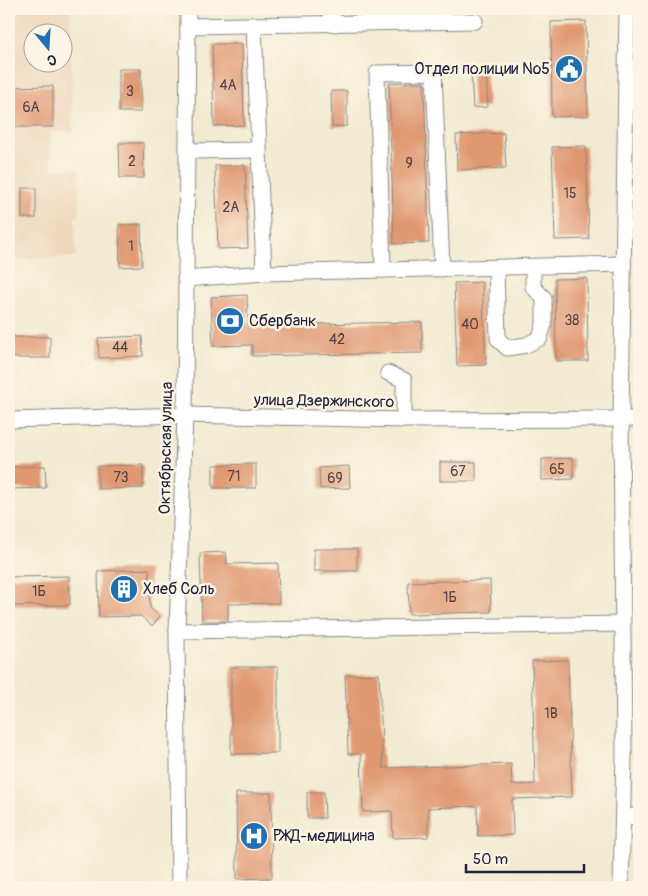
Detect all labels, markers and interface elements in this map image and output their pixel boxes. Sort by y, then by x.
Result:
north arrow [22,22,72,72]
text: С [45,50,59,69]
public building icon: Отдел полиции №5 [554,54,584,84]
place label: Отдел полиции №5 [414,59,550,79]
house number: 4А [219,77,237,94]
house number: 3 [126,83,134,100]
house number: 6А [22,99,40,116]
house number: 2 [128,153,136,170]
house number: 9 [405,155,413,172]
house number: 15 [563,185,577,202]
house number: 2А [223,199,239,216]
house number: 1 [128,238,134,255]
bank icon: Сбербанк [215,306,245,336]
place label: Сбербанк [249,311,316,331]
house number: 38 [565,312,579,329]
house number: 40 [461,316,479,333]
house number: 42 [329,331,345,348]
house number: 44 [112,339,128,356]
street label: Октябрьская улица [155,381,177,515]
street label: улица Дзержинского [253,390,395,412]
house number: 65 [549,461,565,478]
house number: 67 [450,463,466,480]
house number: 71 [228,468,240,485]
house number: 73 [113,469,129,486]
house number: 69 [327,470,343,487]
building icon: Хлеб Соль [109,574,139,604]
place label: Хлеб Соль [143,579,215,599]
house number: 1Б [32,583,46,600]
house number: 1Б [443,589,457,606]
house number: 1В [544,705,558,722]
hospital icon: РЖД-медицина [239,821,269,851]
place label: РЖД-медицина [273,826,375,846]
scale bar [466,841,583,873]
text: 50 m [473,850,508,869]

